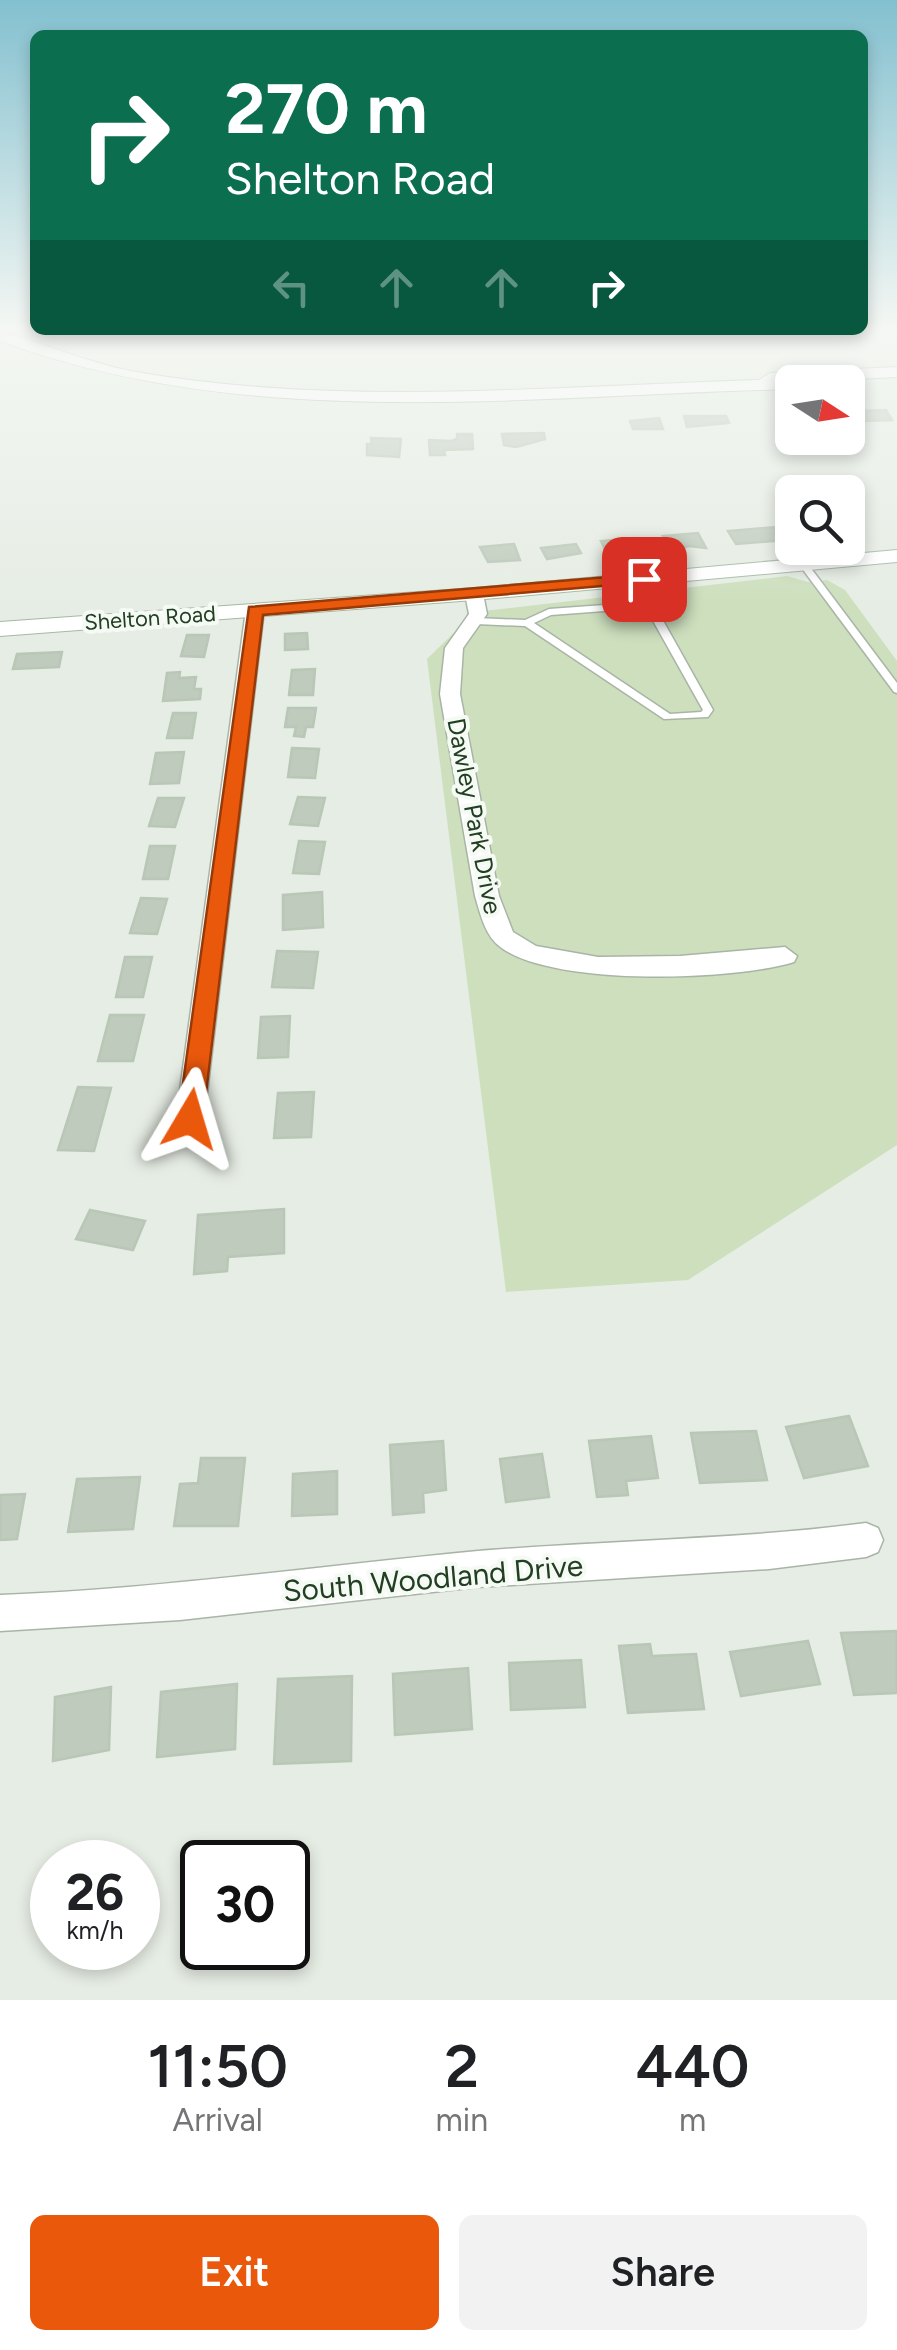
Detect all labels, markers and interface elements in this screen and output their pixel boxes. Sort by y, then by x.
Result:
text: 270 m [225,66,428,151]
icon: right [60,70,190,200]
text: Shelton Road [225,151,495,205]
icon: left [264,260,319,315]
icon: ahead [369,260,424,315]
icon: ahead [474,260,529,315]
icon: right [579,260,634,315]
north arrow [775,365,865,455]
map controls [775,365,865,565]
button: search [775,475,865,565]
pin [602,537,687,622]
icon: arrive [617,552,672,607]
street label: Shelton Road [83,600,217,636]
street label: Dawley Park Drive [441,715,509,917]
position arrow [138,1067,242,1171]
street label: South Woodland Drive [281,1546,585,1610]
speed limit sign: 30 [180,1840,310,1970]
text: 26 [66,1862,124,1923]
text: km/h [66,1915,124,1945]
text: 11:50 [147,2030,288,2102]
text: 2 [445,2030,479,2102]
text: 440 [635,2030,750,2102]
text: Arrival [173,2101,263,2139]
text: min [436,2101,488,2139]
text: m [679,2101,706,2139]
button: Exit [30,2215,439,2330]
button: Share [459,2215,867,2330]

